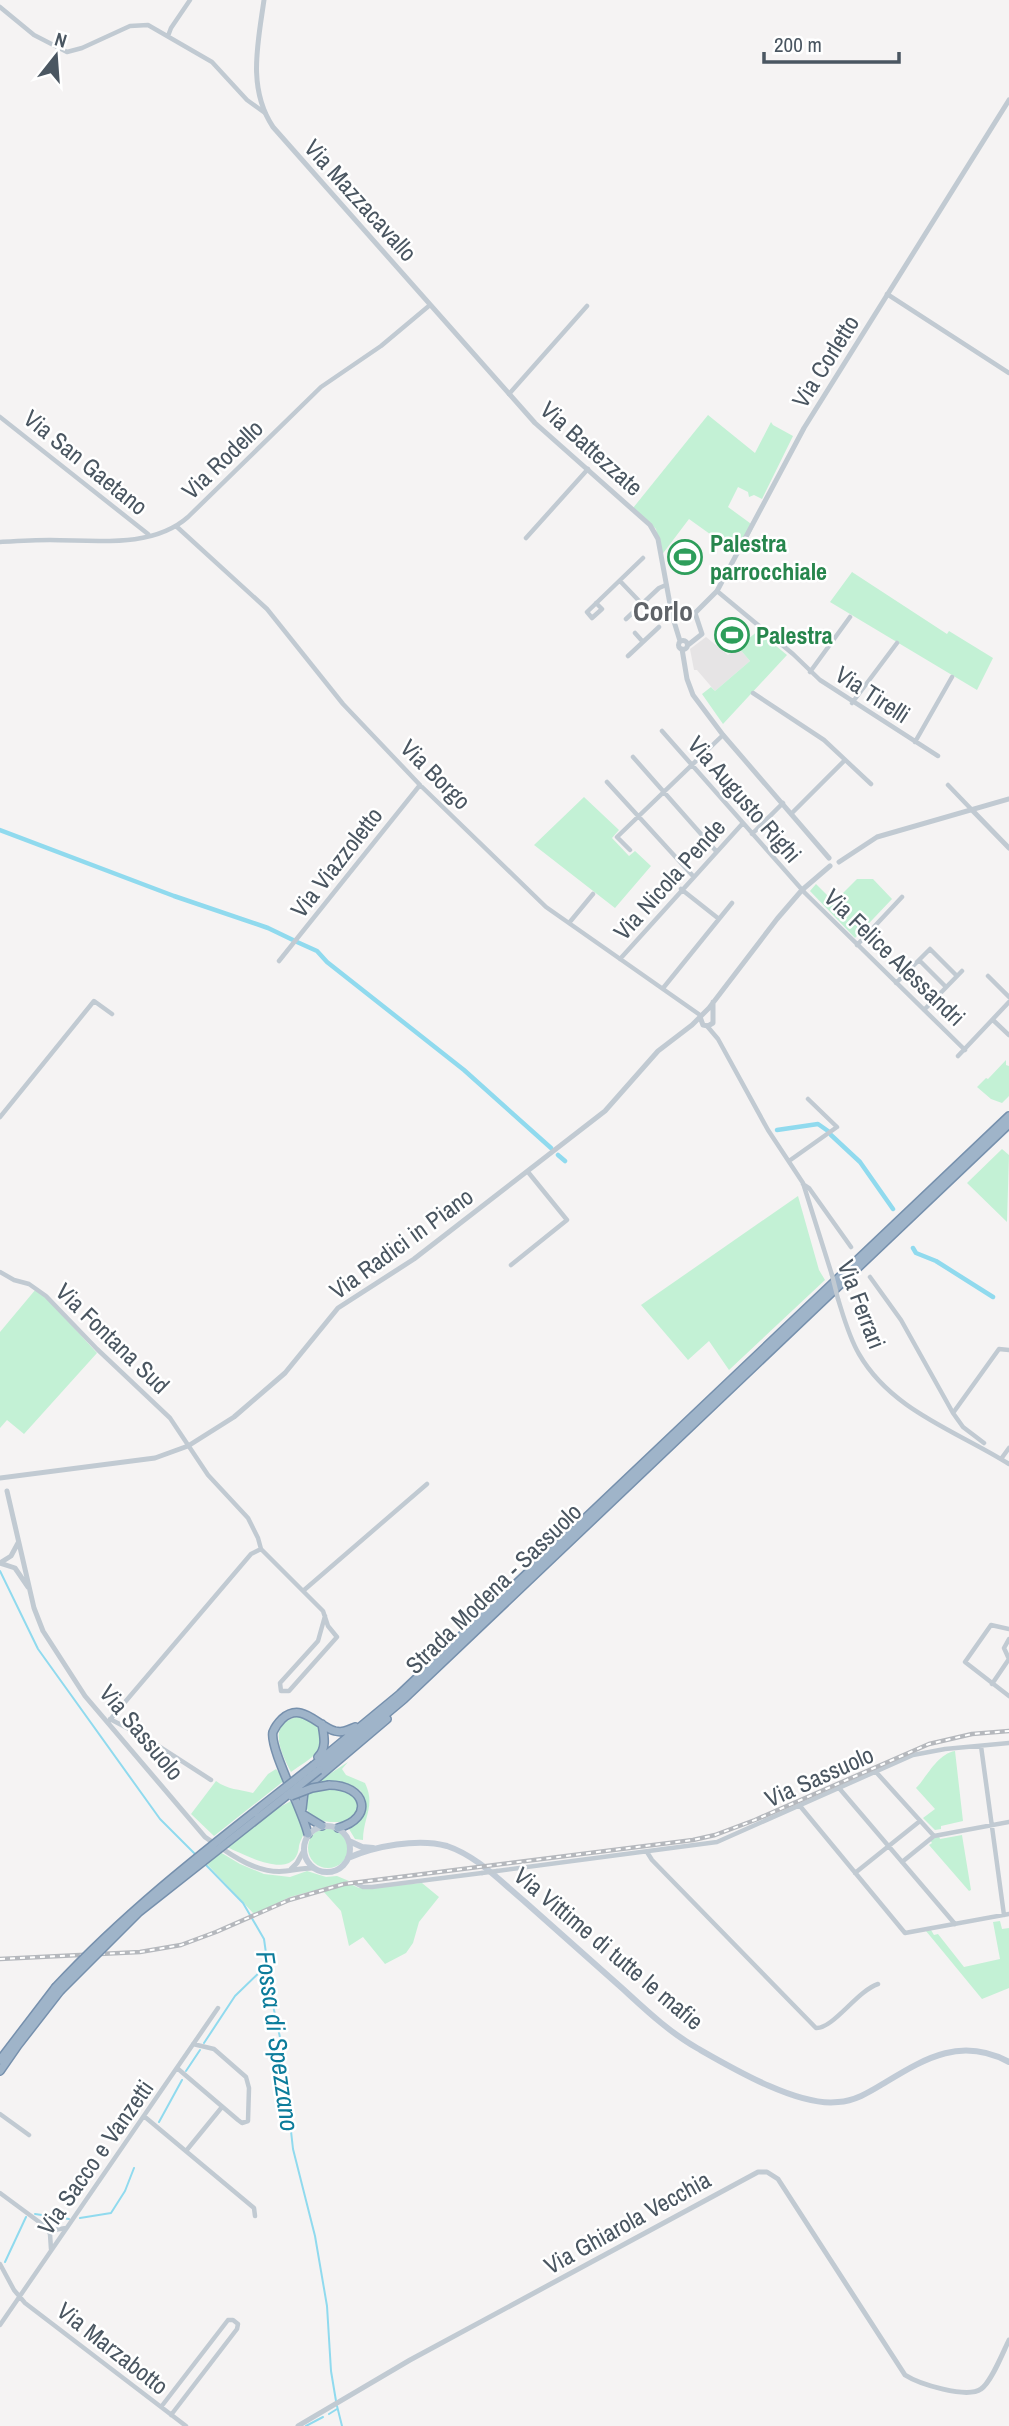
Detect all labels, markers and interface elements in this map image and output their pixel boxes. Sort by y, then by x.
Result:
north arrow [21,21,91,91]
scale bar [764,21,899,65]
text: N [52,26,70,54]
text: 200 m [774,30,822,59]
street label: Via Mazzacavallo [298,132,424,268]
street label: Via Corletto [784,309,866,413]
street label: Via Battezzate [534,393,650,503]
street label: Via San Gaetano [17,402,155,522]
street label: Via Rodello [174,412,270,506]
place label: Palestra parrocchiale [710,527,827,587]
sports icon: Palestra parrocchiale [666,538,704,576]
district label: Corlo [633,592,693,630]
sports icon: Palestra [713,616,751,654]
place label: Palestra [756,619,833,651]
street label: Via Tirelli [829,658,917,730]
street label: Via Augusto Righi [681,729,809,869]
street label: Via Borgo [394,732,478,816]
street label: Via Viazzoletto [283,800,389,924]
street label: Via Nicola Pende [606,812,732,946]
street label: Via Felice Alessandri [817,881,973,1033]
street label: Via Radici in Piano [323,1180,479,1306]
street label: Via Ferrari [830,1255,894,1353]
street label: Via Fontana Sud [49,1276,177,1400]
street label: Strada Modena - Sassuolo [398,1496,588,1680]
street label: Via Sassuolo [93,1677,191,1787]
street label: Via Sassuolo [760,1738,878,1814]
street label: Via Vittime di tutte le mafie [508,1859,710,2037]
water label: Fossa di Spezzano [248,1949,308,2133]
street label: Via Sacco e Vanzetti [30,2073,160,2241]
street label: Via Ghiarola Vecchia [538,2163,716,2281]
street label: Via Marzabotto [51,2294,175,2402]

